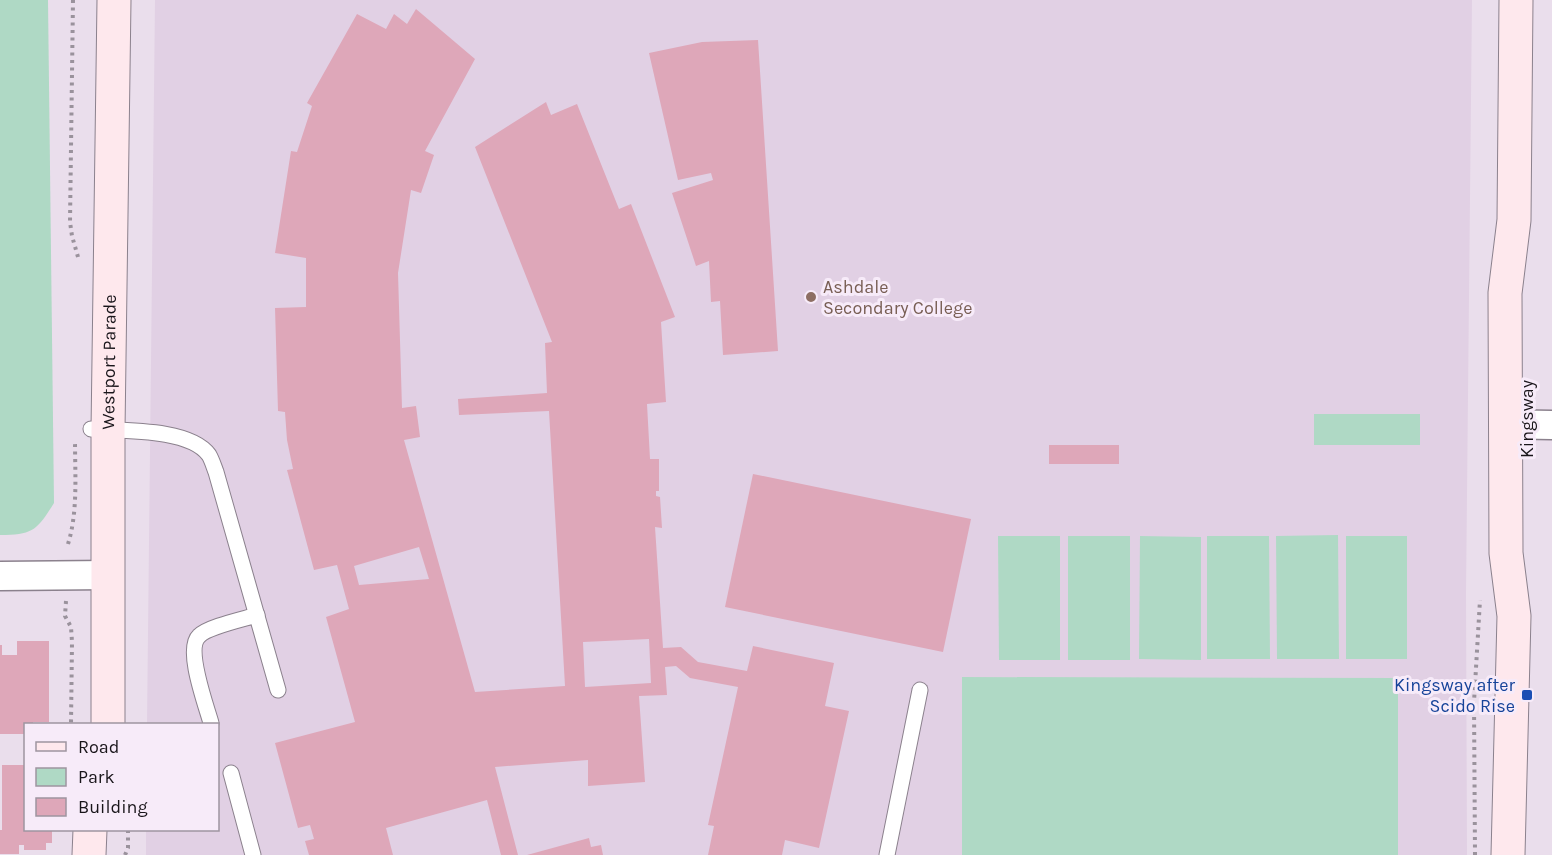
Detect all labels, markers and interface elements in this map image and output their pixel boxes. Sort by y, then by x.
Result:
place label: Ashdale Secondary College [823,276,972,319]
marker: Ashdale Secondary College [804,290,818,304]
street label: Westport Parade [97,294,121,430]
street label: Kingsway [1516,379,1538,458]
place label: Kingsway after Scido Rise [1394,674,1515,717]
marker: Kingsway after Scido Rise [1520,688,1534,702]
legend [24,723,219,831]
text: Road [78,736,119,758]
text: Park [78,766,115,788]
text: Building [78,796,148,818]

